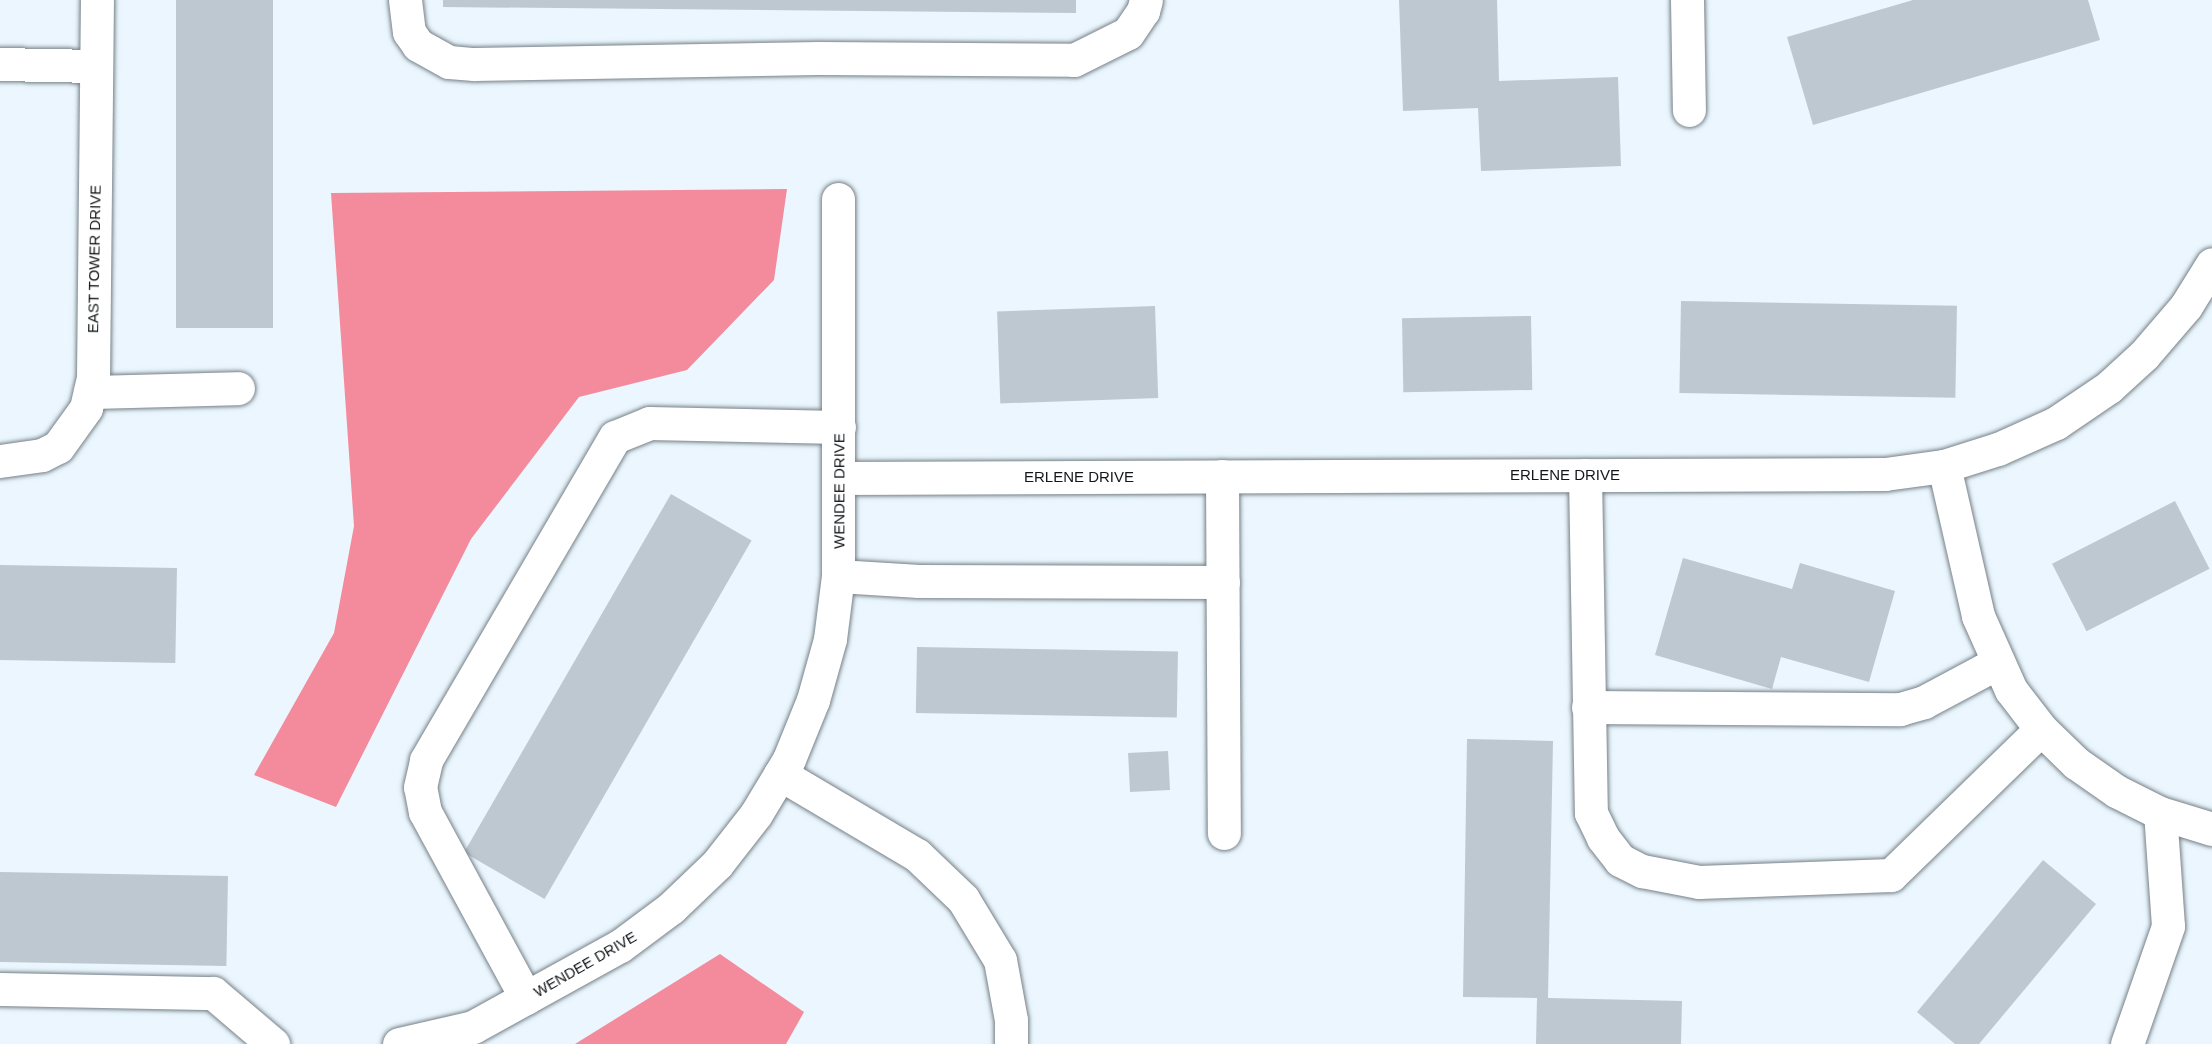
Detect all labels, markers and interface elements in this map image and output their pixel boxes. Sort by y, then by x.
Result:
street label: EAST TOWER DRIVE [84,184,104,334]
street label: WENDEE DRIVE [830,433,848,549]
street label: ERLENE DRIVE [1510,466,1620,484]
street label: ERLENE DRIVE [1024,468,1134,486]
street label: WENDEE DRIVE [530,927,640,1001]

